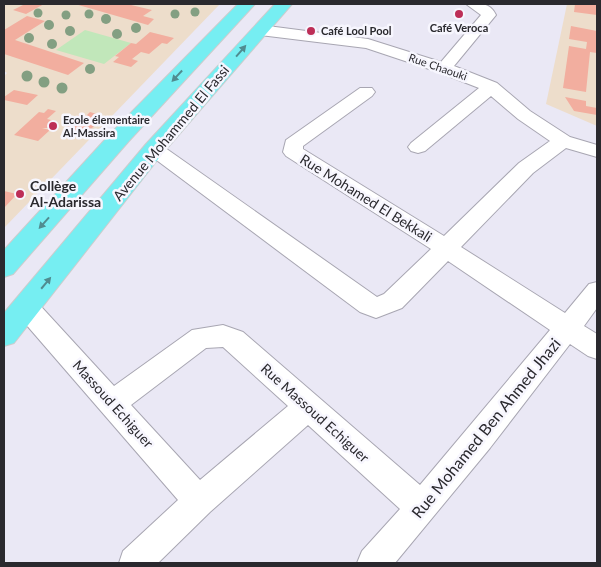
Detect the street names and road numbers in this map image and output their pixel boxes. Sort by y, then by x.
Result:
street label: Rue Chaouki [407,50,469,83]
street label: Avenue Mohammed El Fassi [109,62,232,204]
street label: Rue Mohamed El Bekkali [297,150,435,245]
street label: Rue Mohamed Ben Ahmed Jhazi [407,334,564,521]
street label: Massoud Echiguer [70,356,157,451]
street label: Rue Massoud Echiguer [258,360,373,466]

